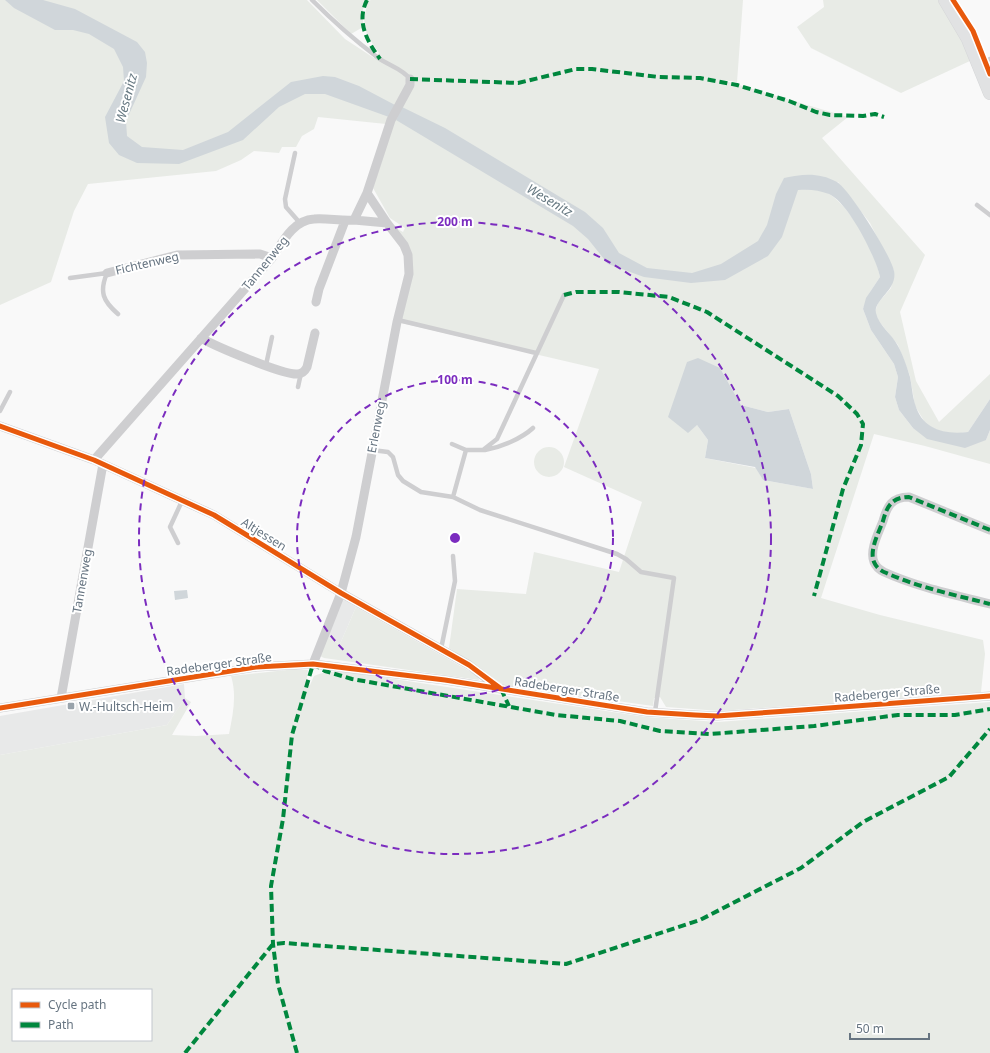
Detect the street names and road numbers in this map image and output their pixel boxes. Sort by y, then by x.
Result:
street label: Tannenweg [238,232,292,294]
street label: Fichtenweg [114,247,180,279]
street label: Erlenweg [363,400,389,454]
street label: Altjessen [238,513,290,555]
street label: Tannenweg [68,547,96,615]
street label: Radeberger Straße [165,648,273,680]
street label: Radeberger Straße [513,672,621,706]
street label: Radeberger Straße [833,680,941,706]

